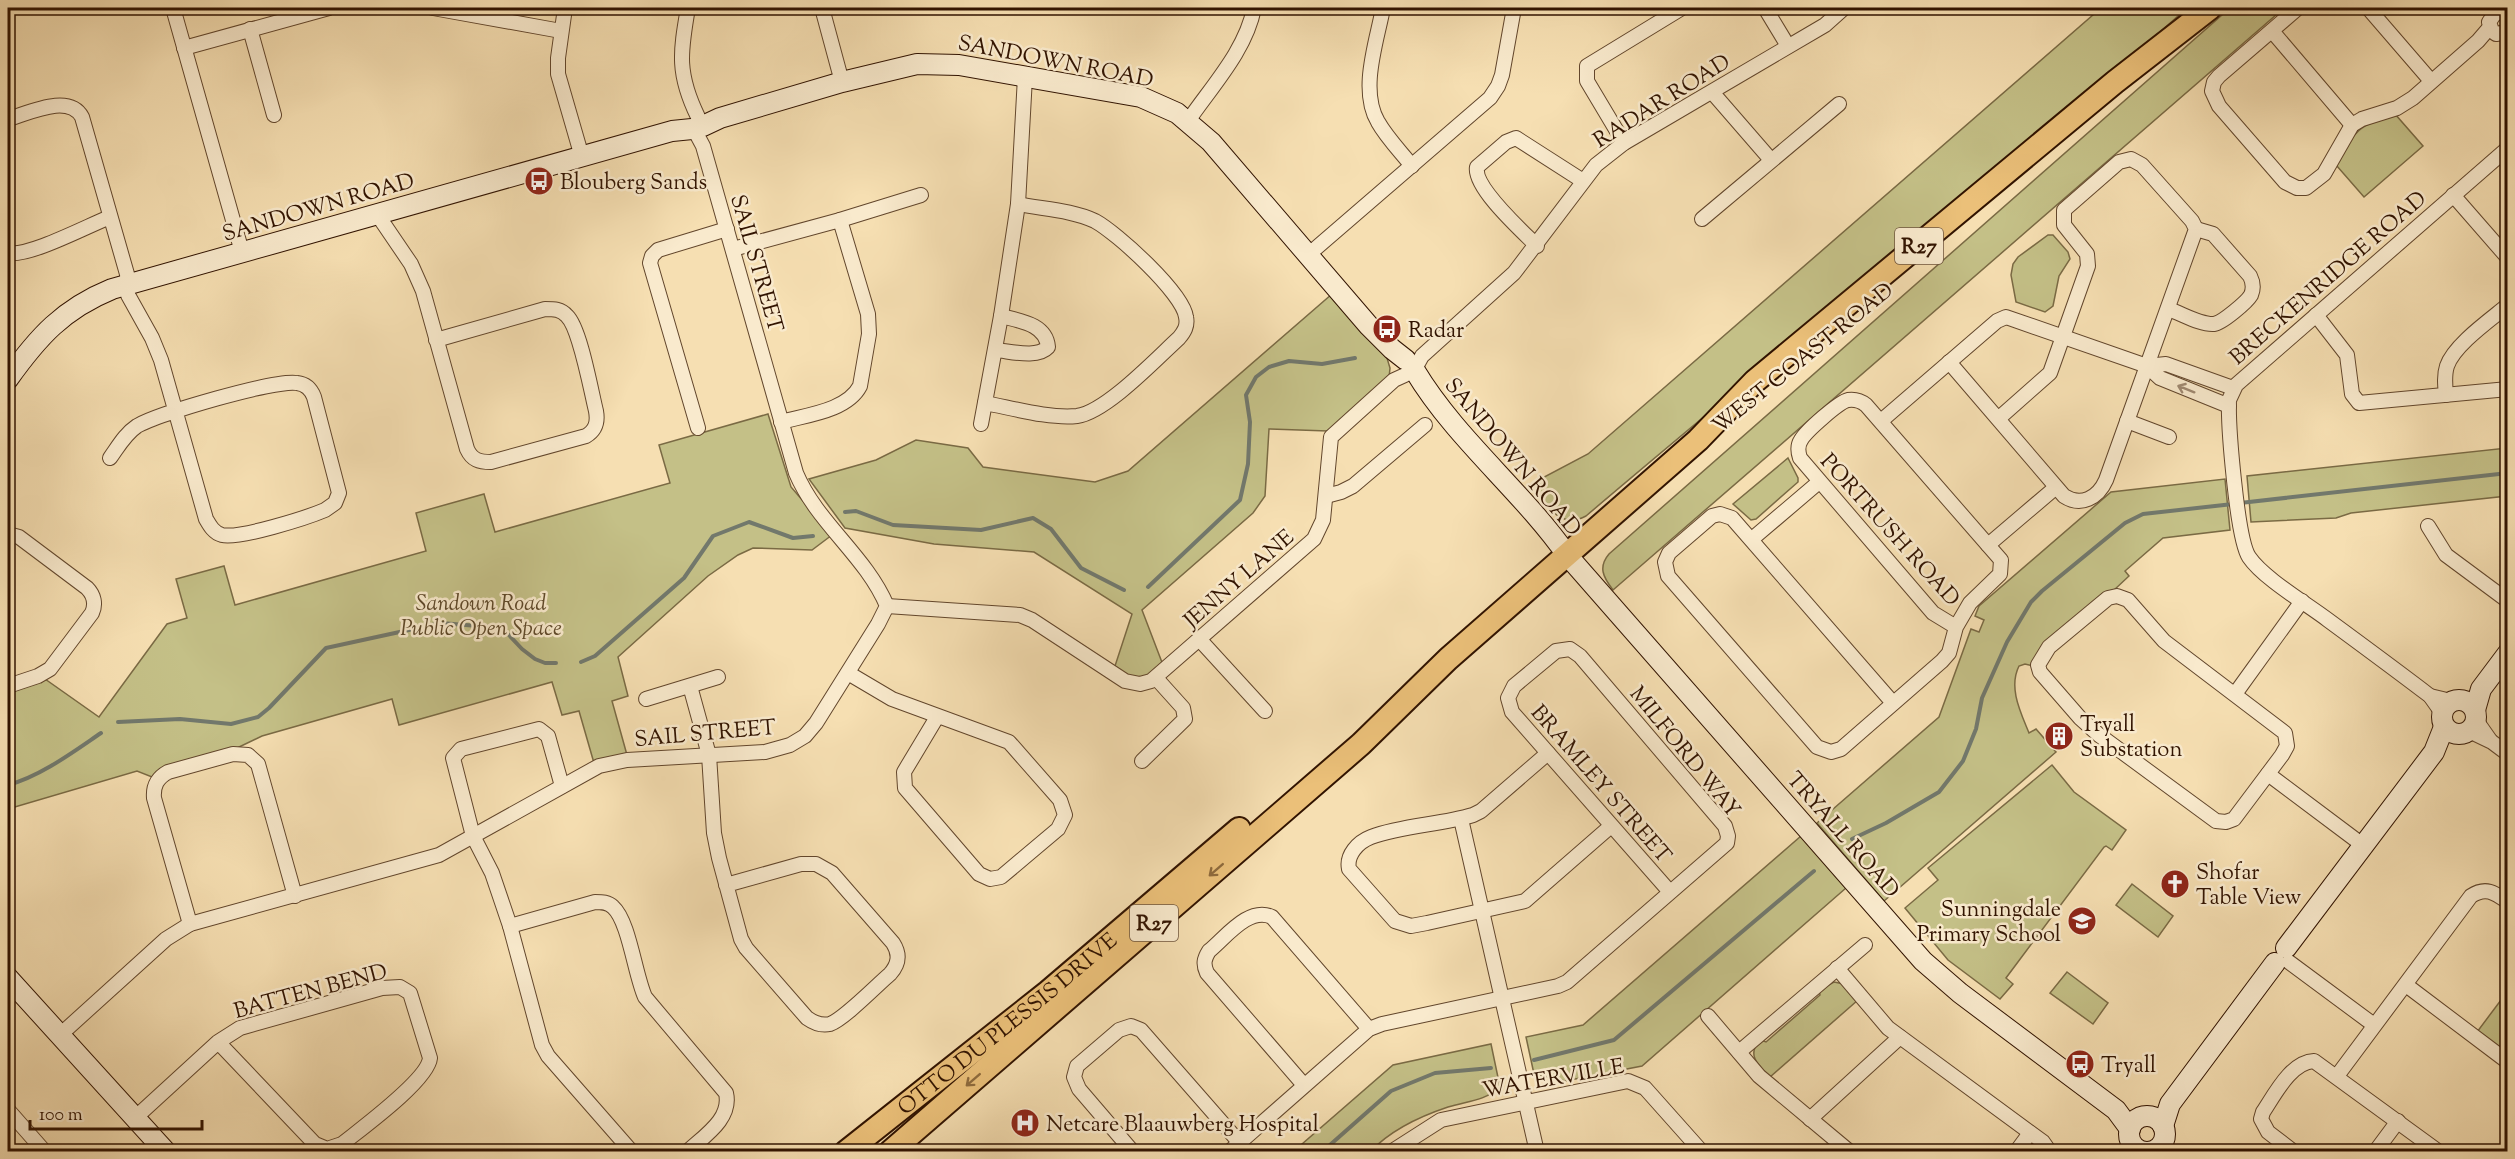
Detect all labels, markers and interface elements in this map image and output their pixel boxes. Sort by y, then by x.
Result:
street label: SANDOWN ROAD [955,28,1156,98]
street label: RADAR ROAD [1588,48,1737,158]
bus stop icon: Blouberg Sands [523,165,555,197]
street label: SANDOWN ROAD [219,166,419,252]
place label: Blouberg Sands [560,168,707,200]
street label: BRECKENRIDGE ROAD [2223,185,2435,374]
street label: SAIL STREET [720,191,790,337]
road number: R27 [1895,228,1943,264]
street label: WEST COAST ROAD [1706,276,1902,443]
bus stop icon: Radar [1371,313,1403,345]
place label: Radar [1408,316,1464,348]
street label: SANDOWN ROAD [1436,372,1588,544]
one-way arrow [2177,383,2196,394]
street label: PORTRUSH ROAD [1811,447,1966,615]
street label: JENNY LANE [1177,523,1302,638]
park label: Sandown Road Public Open Space [400,589,562,646]
street label: MILFORD WAY [1621,680,1747,826]
street label: BRAMLEY STREET [1522,699,1678,872]
place label: Tryall Substation [2080,710,2182,767]
street label: SAIL STREET [633,713,778,757]
building icon: Tryall Substation [2043,720,2075,752]
street label: TRYALL ROAD [1778,766,1906,906]
place label: Shofar Table View [2196,858,2302,915]
one-way arrow [1208,863,1224,876]
church icon: Shofar Table View [2159,868,2191,900]
place label: Sunningdale Primary School [1917,895,2061,952]
road number: R27 [1130,905,1178,941]
school or university icon: Sunningdale Primary School [2066,905,2098,937]
street label: OTTO DU PLESSIS DRIVE [892,926,1126,1124]
street label: BATTEN BEND [230,957,391,1029]
bus stop icon: Tryall [2064,1048,2096,1080]
place label: Tryall [2101,1051,2156,1083]
street label: WATERVILLE [1480,1052,1627,1108]
one-way arrow [965,1073,981,1086]
scale bar [30,1093,202,1131]
text: 100 m [39,1103,83,1129]
hospital icon: Netcare Blaauwberg Hospital [1009,1107,1041,1139]
place label: Netcare Blaauwberg Hospital [1046,1110,1319,1142]

